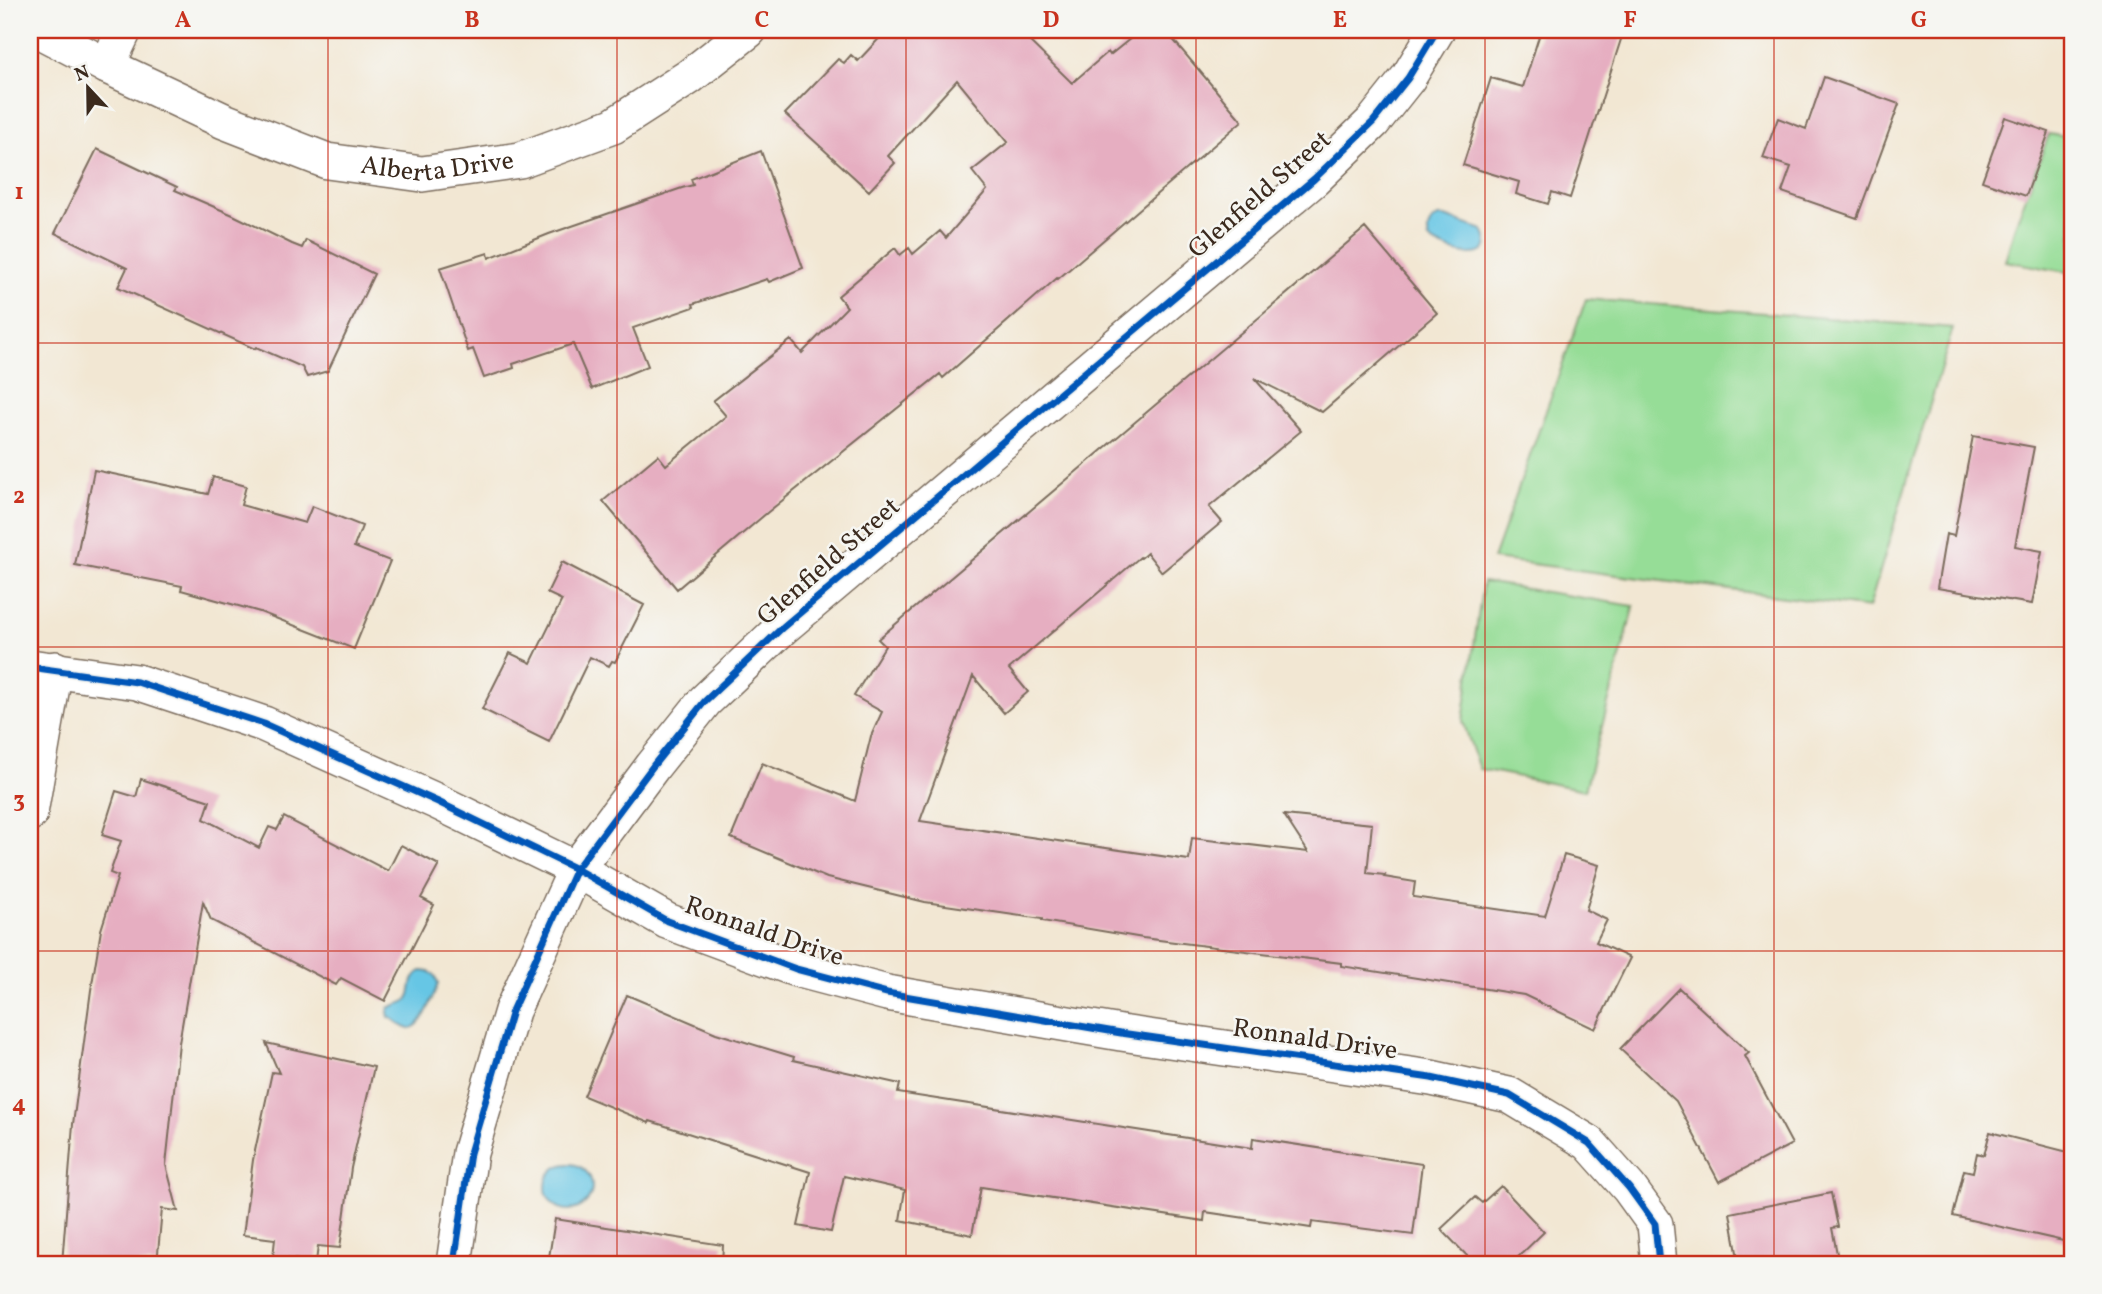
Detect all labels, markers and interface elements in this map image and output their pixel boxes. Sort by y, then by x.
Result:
text: A [175,5,191,37]
text: B [464,5,480,37]
text: C [755,5,769,37]
text: D [1043,5,1060,37]
text: E [1333,5,1347,37]
text: F [1623,5,1637,37]
text: G [1911,5,1927,37]
north arrow [52,52,122,122]
text: N [71,59,94,89]
street label: Glenfield Street [1181,123,1339,267]
street label: Alberta Drive [358,143,516,192]
text: 1 [14,177,24,209]
text: 2 [13,481,25,513]
street label: Glenfield Street [750,490,908,634]
text: 3 [13,785,25,817]
street label: Ronnald Drive [680,888,848,976]
street label: Ronnald Drive [1230,1011,1400,1069]
text: 4 [12,1089,26,1121]

